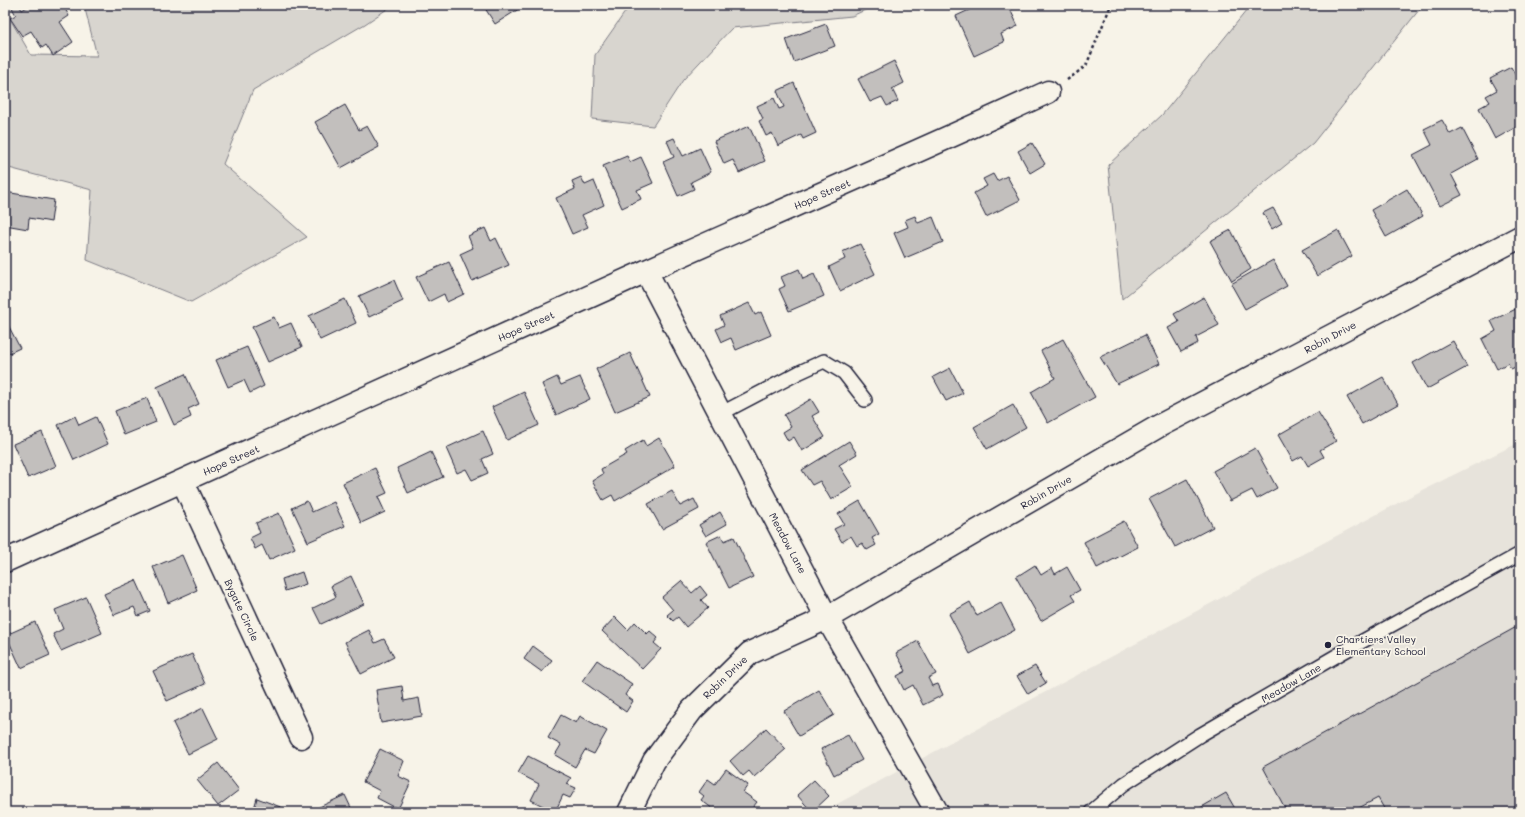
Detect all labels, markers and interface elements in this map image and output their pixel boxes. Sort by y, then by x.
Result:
street label: Hope Street [792,175,852,213]
street label: Hope Street [496,307,556,345]
street label: Robin Drive [1302,317,1358,357]
street label: Hope Street [201,441,261,479]
street label: Robin Drive [1018,472,1074,512]
street label: Meadow Lane [766,510,810,576]
street label: Bygate Circle [221,577,263,643]
place label: Chartiers Valley Elementary School [1336,632,1426,658]
marker: Chartiers Valley Elementary School [1323,640,1333,650]
street label: Robin Drive [700,652,750,702]
street label: Meadow Lane [1259,660,1323,706]

